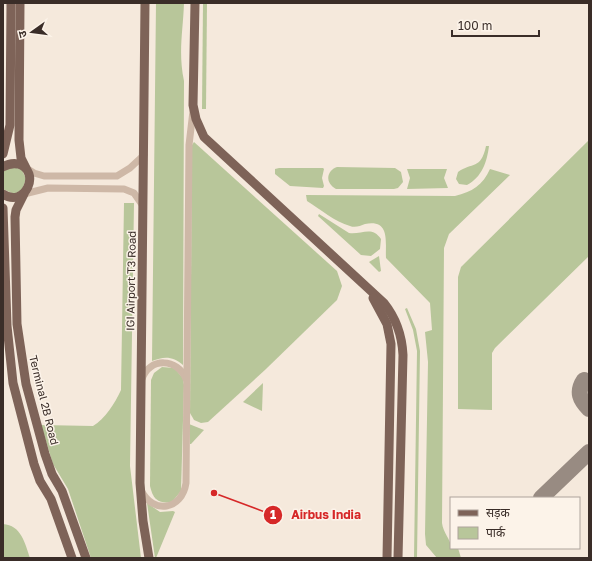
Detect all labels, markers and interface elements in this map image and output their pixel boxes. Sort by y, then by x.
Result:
north arrow [12,12,52,52]
scale bar [452,12,539,38]
text: 100 m [458,18,492,33]
text: उ [15,29,29,39]
street label: IGI Airport T3 Road [123,231,138,331]
street label: Terminal 2B Road [27,354,62,446]
legend [450,497,580,549]
callout: Airbus India [263,503,369,527]
text: सड़क [486,505,511,520]
text: 1 [270,507,276,522]
text: Airbus India [291,507,361,522]
text: पार्क [486,525,506,540]

